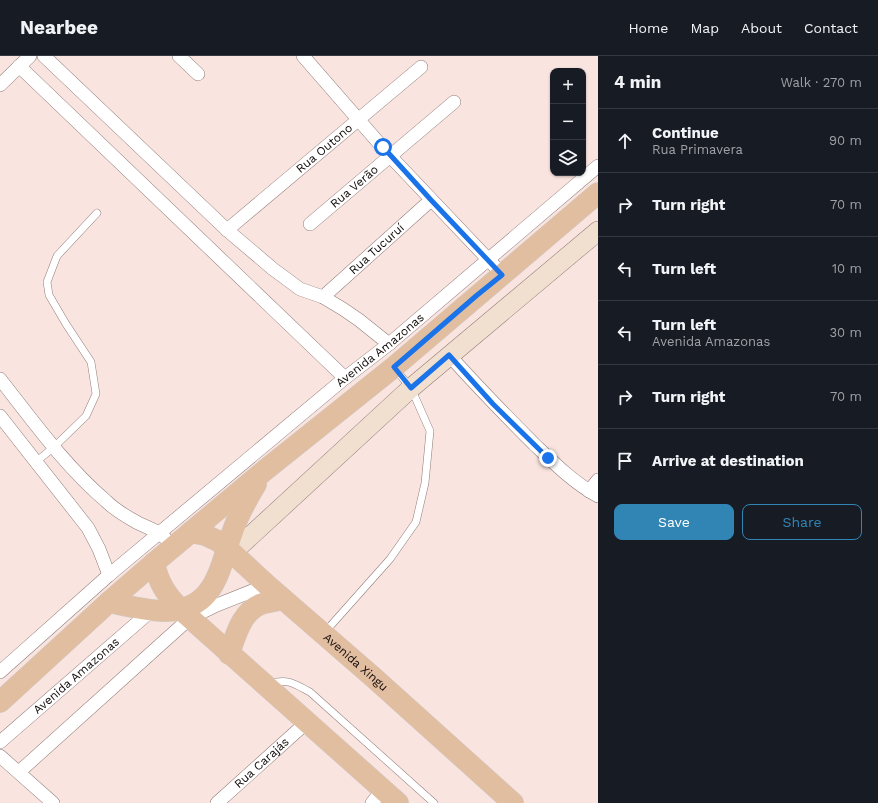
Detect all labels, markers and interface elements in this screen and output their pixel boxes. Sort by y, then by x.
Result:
text: Nearbee [20,16,98,39]
text: Home [628,20,668,36]
text: Map [690,20,719,36]
text: About [741,20,782,36]
text: Contact [804,20,858,36]
map controls [550,68,586,176]
button: + [550,68,586,104]
text: 4 min [614,72,661,92]
text: Walk · 270 m [781,75,862,90]
button: − [550,104,586,140]
street label: Rua Outono [293,121,355,176]
text: Continue [652,124,719,142]
icon: ahead [614,130,636,152]
text: 90 m [829,133,862,148]
route start [374,138,392,156]
button: layers [550,140,586,176]
text: Rua Primavera [652,142,743,157]
street label: Rua Verão [327,162,381,211]
icon: right [614,194,636,216]
text: Turn right [652,196,725,214]
text: 70 m [830,197,862,212]
street label: Rua Tucuruí [346,221,407,277]
icon: left [614,258,636,280]
text: Turn left [652,260,716,278]
text: 10 m [832,261,862,276]
street label: Avenida Amazonas [333,310,427,390]
text: Turn left [652,316,716,334]
icon: left [614,322,636,344]
text: 30 m [830,325,862,340]
text: Avenida Amazonas [652,334,770,349]
icon: right [614,386,636,408]
text: Turn right [652,388,725,406]
text: 70 m [830,389,862,404]
route end [539,449,557,467]
icon: arrive [614,450,636,472]
text: Arrive at destination [652,452,804,470]
button: Save [614,504,734,540]
button: Share [742,504,862,540]
street label: Avenida Xingu [321,630,391,694]
street label: Avenida Amazonas [30,635,122,717]
street label: Rua Carajás [231,735,292,791]

